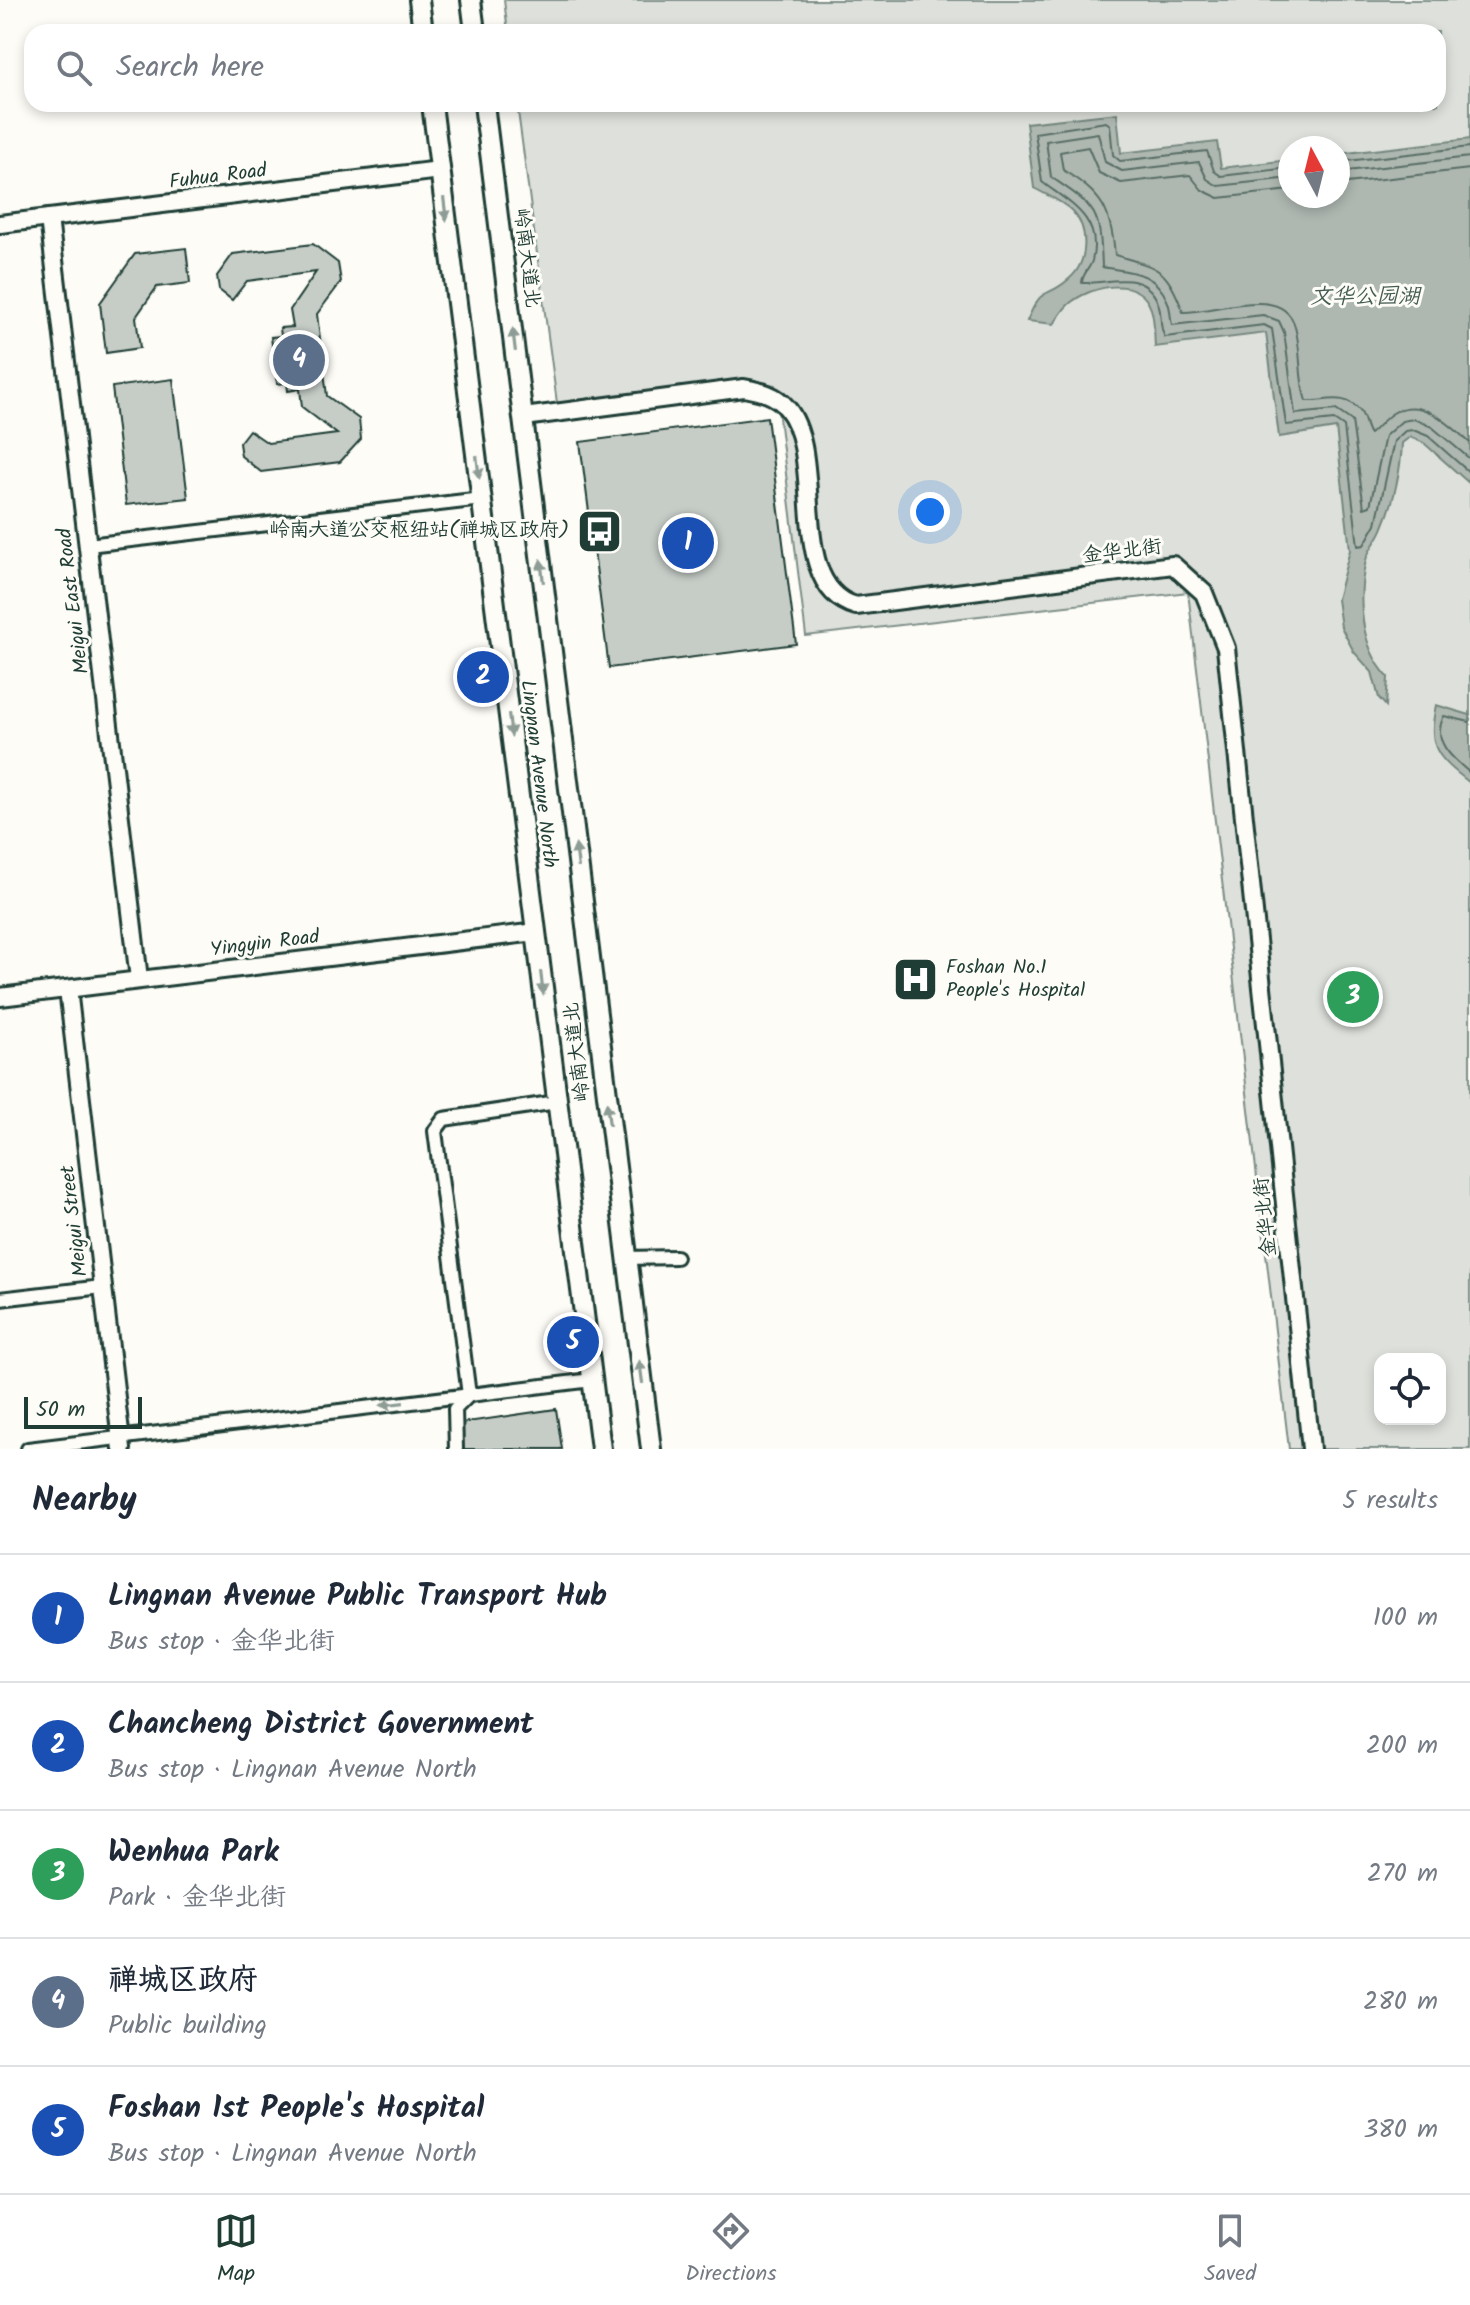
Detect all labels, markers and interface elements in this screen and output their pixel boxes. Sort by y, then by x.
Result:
search box [24,24,1446,112]
text: Search here [116,44,264,92]
icon: search [52,46,96,90]
north arrow [1278,136,1350,208]
street label: Fuhua Road [167,155,270,199]
one-way arrow [439,197,452,222]
street label: 岭南大道北 [504,206,548,310]
water label: 文华公园湖 [1310,280,1422,315]
one-way arrow [507,327,520,352]
pin: 4 [273,330,325,390]
one-way arrow [471,455,484,480]
your location [910,492,950,532]
bus stop icon: 岭南大道公交枢纽站(禅城区政府) [576,507,624,555]
pin: 1 [662,513,714,573]
place label: 岭南大道公交枢纽站(禅城区政府) [269,515,569,547]
street label: Meigui East Road [49,525,99,676]
street label: 金华北街 [1080,531,1164,573]
one-way arrow [535,558,548,583]
pin: 2 [457,647,509,707]
street label: Lingnan Avenue North [511,678,565,870]
one-way arrow [503,713,516,738]
one-way arrow [570,843,583,868]
street label: Yingyin Road [209,921,322,967]
place label: Foshan No.1 People's Hospital [946,952,1085,1007]
hospital icon: Foshan No.1 People's Hospital [891,955,939,1003]
pin: 3 [1327,967,1379,1027]
one-way arrow [536,971,549,996]
street label: 岭南大道北 [556,1000,600,1104]
one-way arrow [601,1101,614,1126]
street label: Meigui Street [52,1163,98,1279]
street label: 金华北街 [1246,1176,1286,1258]
pin: 5 [547,1312,599,1372]
map controls [1374,1353,1446,1425]
button: locate [1374,1353,1446,1425]
one-way arrow [634,1359,647,1384]
scale bar [24,1393,142,1429]
text: 50 m [36,1393,85,1428]
one-way arrow [379,1398,404,1411]
text: Nearby [32,1474,137,1528]
text: 5 results [1342,1480,1438,1522]
text: Lingnan Avenue Public Transport Hub [108,1573,607,1621]
text: 1 [54,1597,62,1639]
text: 100 m [1373,1597,1438,1639]
text: Bus stop · 金华北街 [108,1621,335,1663]
text: Chancheng District Government [108,1701,534,1749]
text: 2 [50,1725,66,1767]
text: 200 m [1366,1725,1438,1767]
text: Bus stop · Lingnan Avenue North [108,1749,477,1791]
text: Wenhua Park [108,1829,279,1877]
text: 3 [51,1853,65,1895]
text: 270 m [1367,1853,1438,1895]
text: Park · 金华北街 [108,1877,286,1919]
text: 禅城区政府 [108,1957,258,2005]
text: 4 [51,1981,65,2023]
text: 280 m [1363,1981,1438,2023]
text: Public building [108,2005,267,2047]
text: Foshan 1st People's Hospital [108,2085,484,2133]
text: 5 [51,2109,65,2151]
text: 380 m [1363,2109,1438,2151]
text: Bus stop · Lingnan Avenue North [108,2133,477,2175]
tab: Map [214,2209,258,2292]
tab: Directions [685,2209,777,2292]
tab: Saved [1204,2209,1256,2292]

